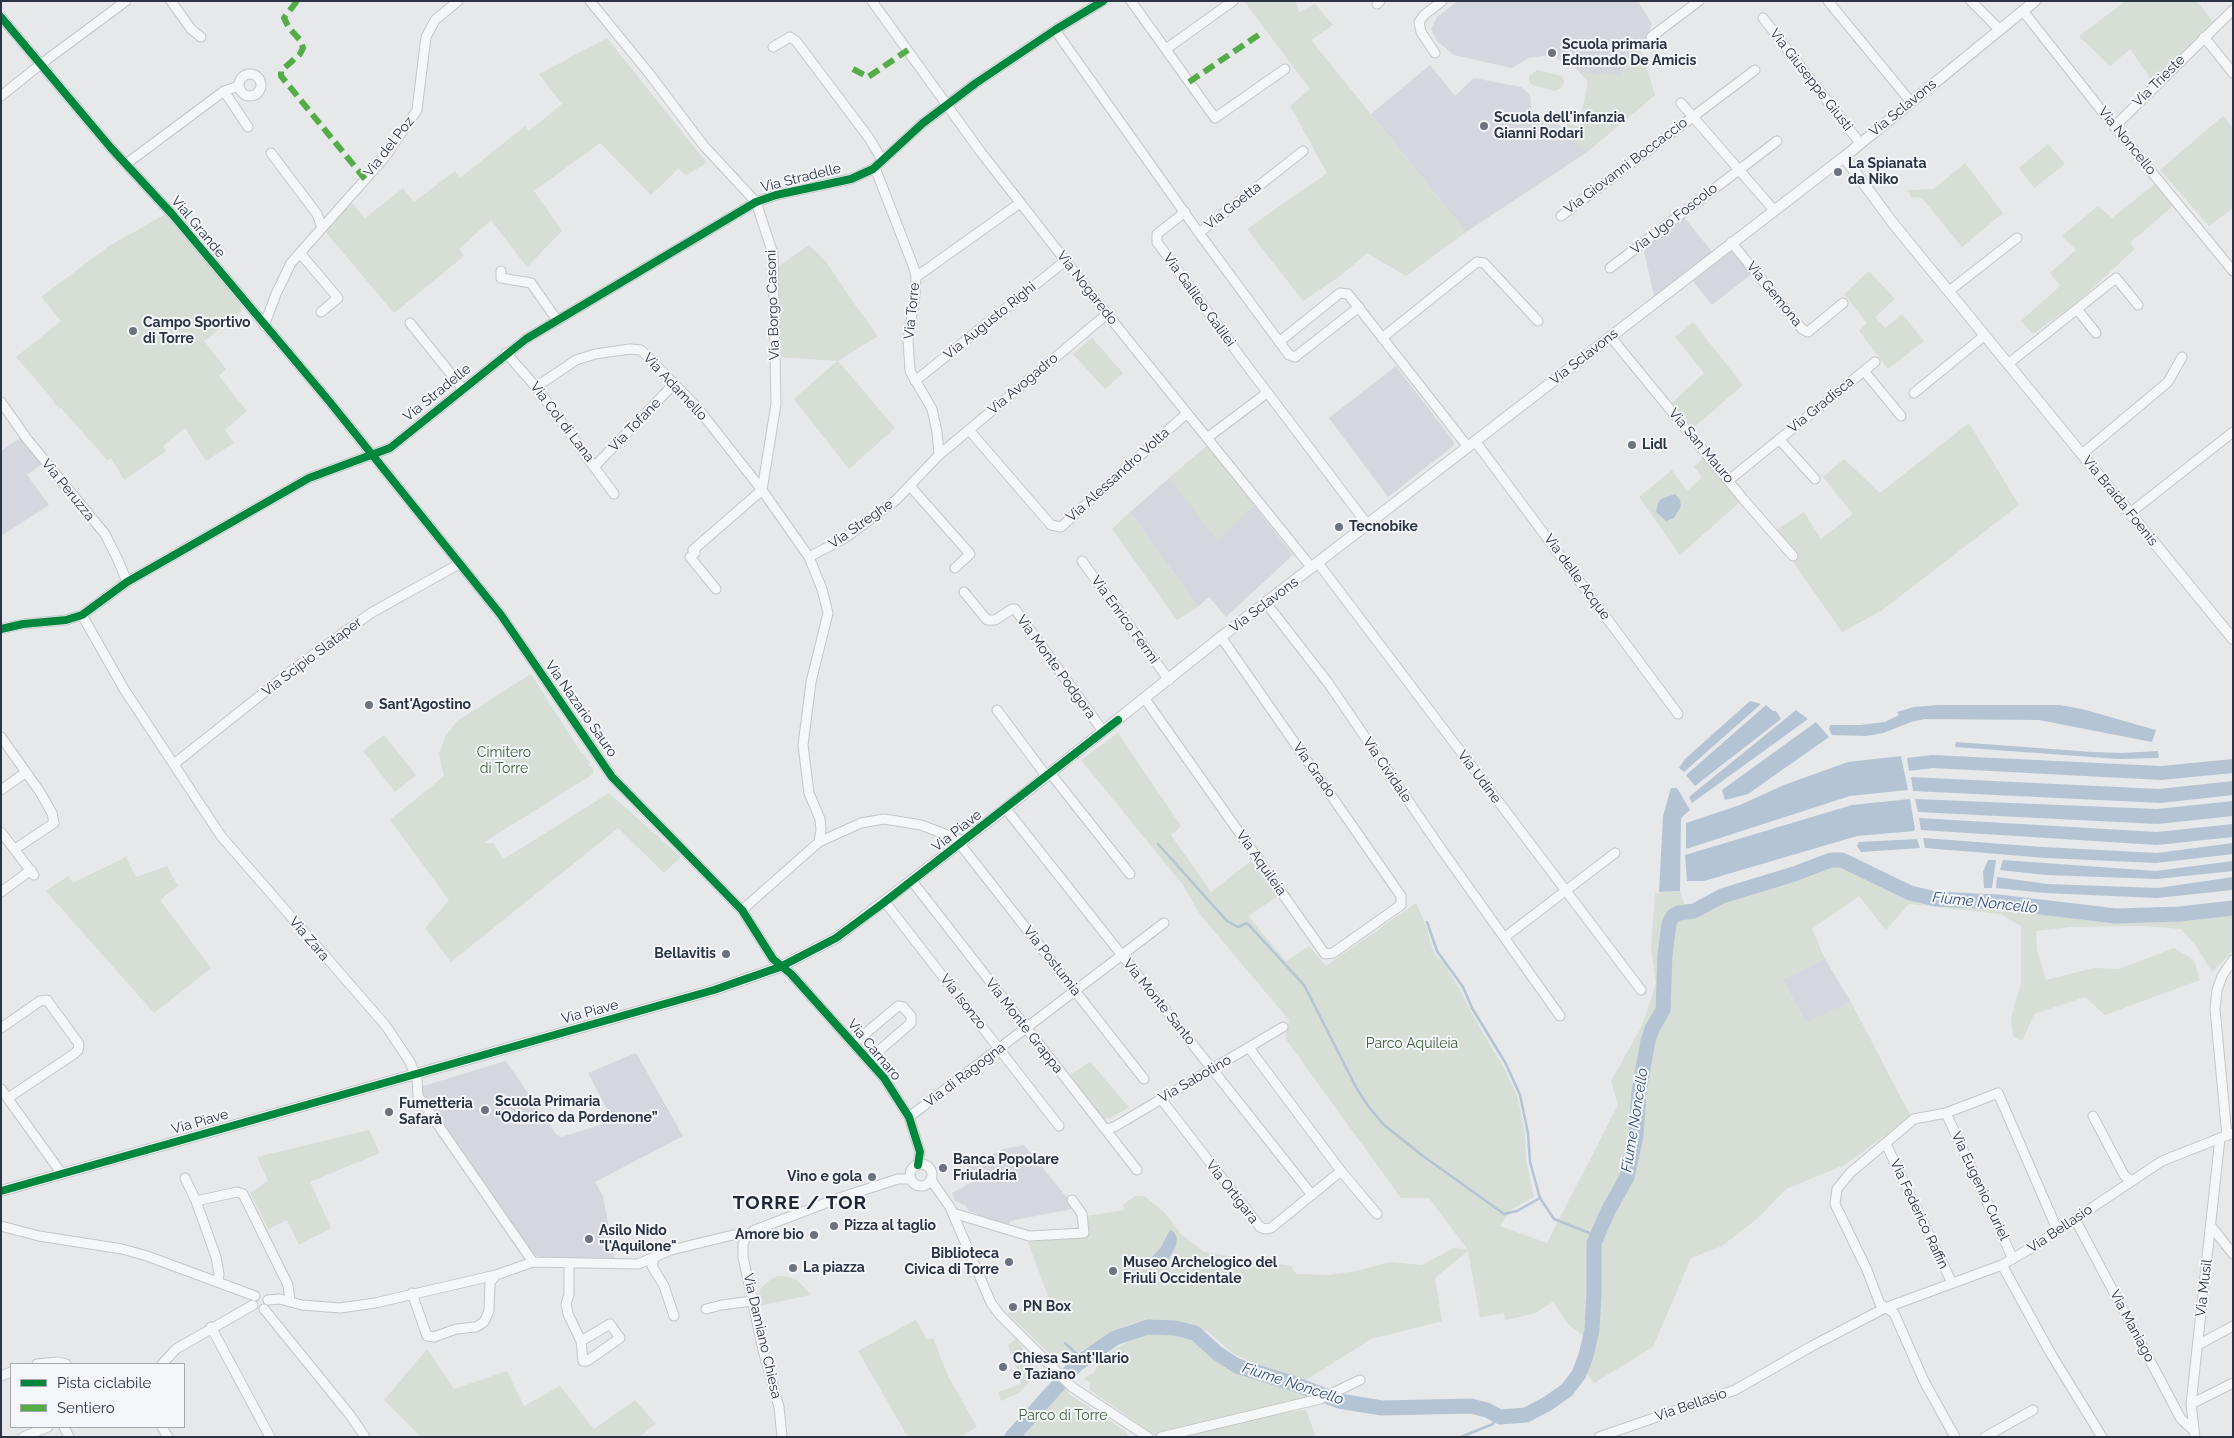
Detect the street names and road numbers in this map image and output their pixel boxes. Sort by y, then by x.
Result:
street label: Via Giuseppe Giusti [1766,26,1856,134]
street label: Via Trieste [2129,51,2189,111]
street label: Via Sclavons [1866,76,1940,140]
street label: Via Noncello [2094,104,2160,178]
street label: Via del Poz [360,114,418,180]
street label: Via Giovanni Boccaccio [1561,114,1691,218]
street label: Via Stradelle [759,160,843,196]
street label: Via Goetta [1201,179,1265,233]
street label: Via Ugo Foscolo [1627,180,1721,258]
street label: Vial Grande [167,193,229,261]
street label: Via Nogaredo [1053,248,1121,328]
street label: Via Borgo Casoni [763,250,783,360]
street label: Via Galileo Galilei [1159,250,1239,350]
street label: Via Gemona [1743,258,1805,330]
street label: Via Augusto Righi [941,279,1039,363]
street label: Via Torre [901,282,923,340]
street label: Via Sclavons [1547,325,1621,389]
street label: Via Adamello [639,350,711,424]
street label: Via Avogadro [985,350,1061,418]
street label: Via Stradelle [400,361,474,425]
street label: Via Gradisca [1785,373,1857,437]
street label: Via Col di Lana [526,379,598,465]
street label: Via Tofane [606,395,664,455]
street label: Via San Mauro [1665,405,1737,487]
street label: Via Alessandro Volta [1063,424,1173,526]
street label: Via Braida Foenis [2079,453,2161,549]
street label: Via Peruzza [38,455,98,525]
street label: Via Streghe [826,496,896,552]
street label: Via delle Acque [1540,531,1614,623]
street label: Via Enrico Fermi [1087,573,1163,667]
street label: Via Sclavons [1226,574,1302,636]
street label: Via Monte Podgora [1013,612,1099,722]
street label: Via Scipio Slataper [259,614,365,700]
street label: Via Nazario Sauro [541,658,621,760]
street label: Via Cividale [1359,734,1415,806]
street label: Via Grado [1289,739,1339,801]
street label: Via Udine [1454,747,1504,807]
street label: Via Piave [929,806,985,856]
street label: Via Aquileia [1232,827,1290,899]
street label: Via Zara [285,914,333,964]
street label: Via Postumia [1020,923,1084,999]
street label: Via Monte Santo [1119,956,1199,1048]
street label: Via Isonzo [936,971,990,1033]
street label: Via Monte Grappa [982,975,1066,1077]
street label: Via Piave [560,996,620,1028]
street label: Via Carnaro [844,1016,904,1084]
street label: Via di Ragogna [921,1039,1009,1111]
street label: Via Sabotino [1156,1051,1234,1107]
street label: Via Piave [170,1106,230,1138]
street label: Via Eugenio Curiel [1947,1129,2013,1243]
street label: Via Federico Raffin [1886,1156,1952,1272]
street label: Via Ortigara [1202,1157,1262,1227]
street label: Via Bellasio [2024,1201,2096,1257]
street label: Via Musil [2192,1258,2216,1318]
street label: Via Damiano Chiesa [739,1272,785,1400]
street label: Via Maniago [2106,1287,2158,1365]
street label: Via Bellasio [1653,1385,1729,1425]

